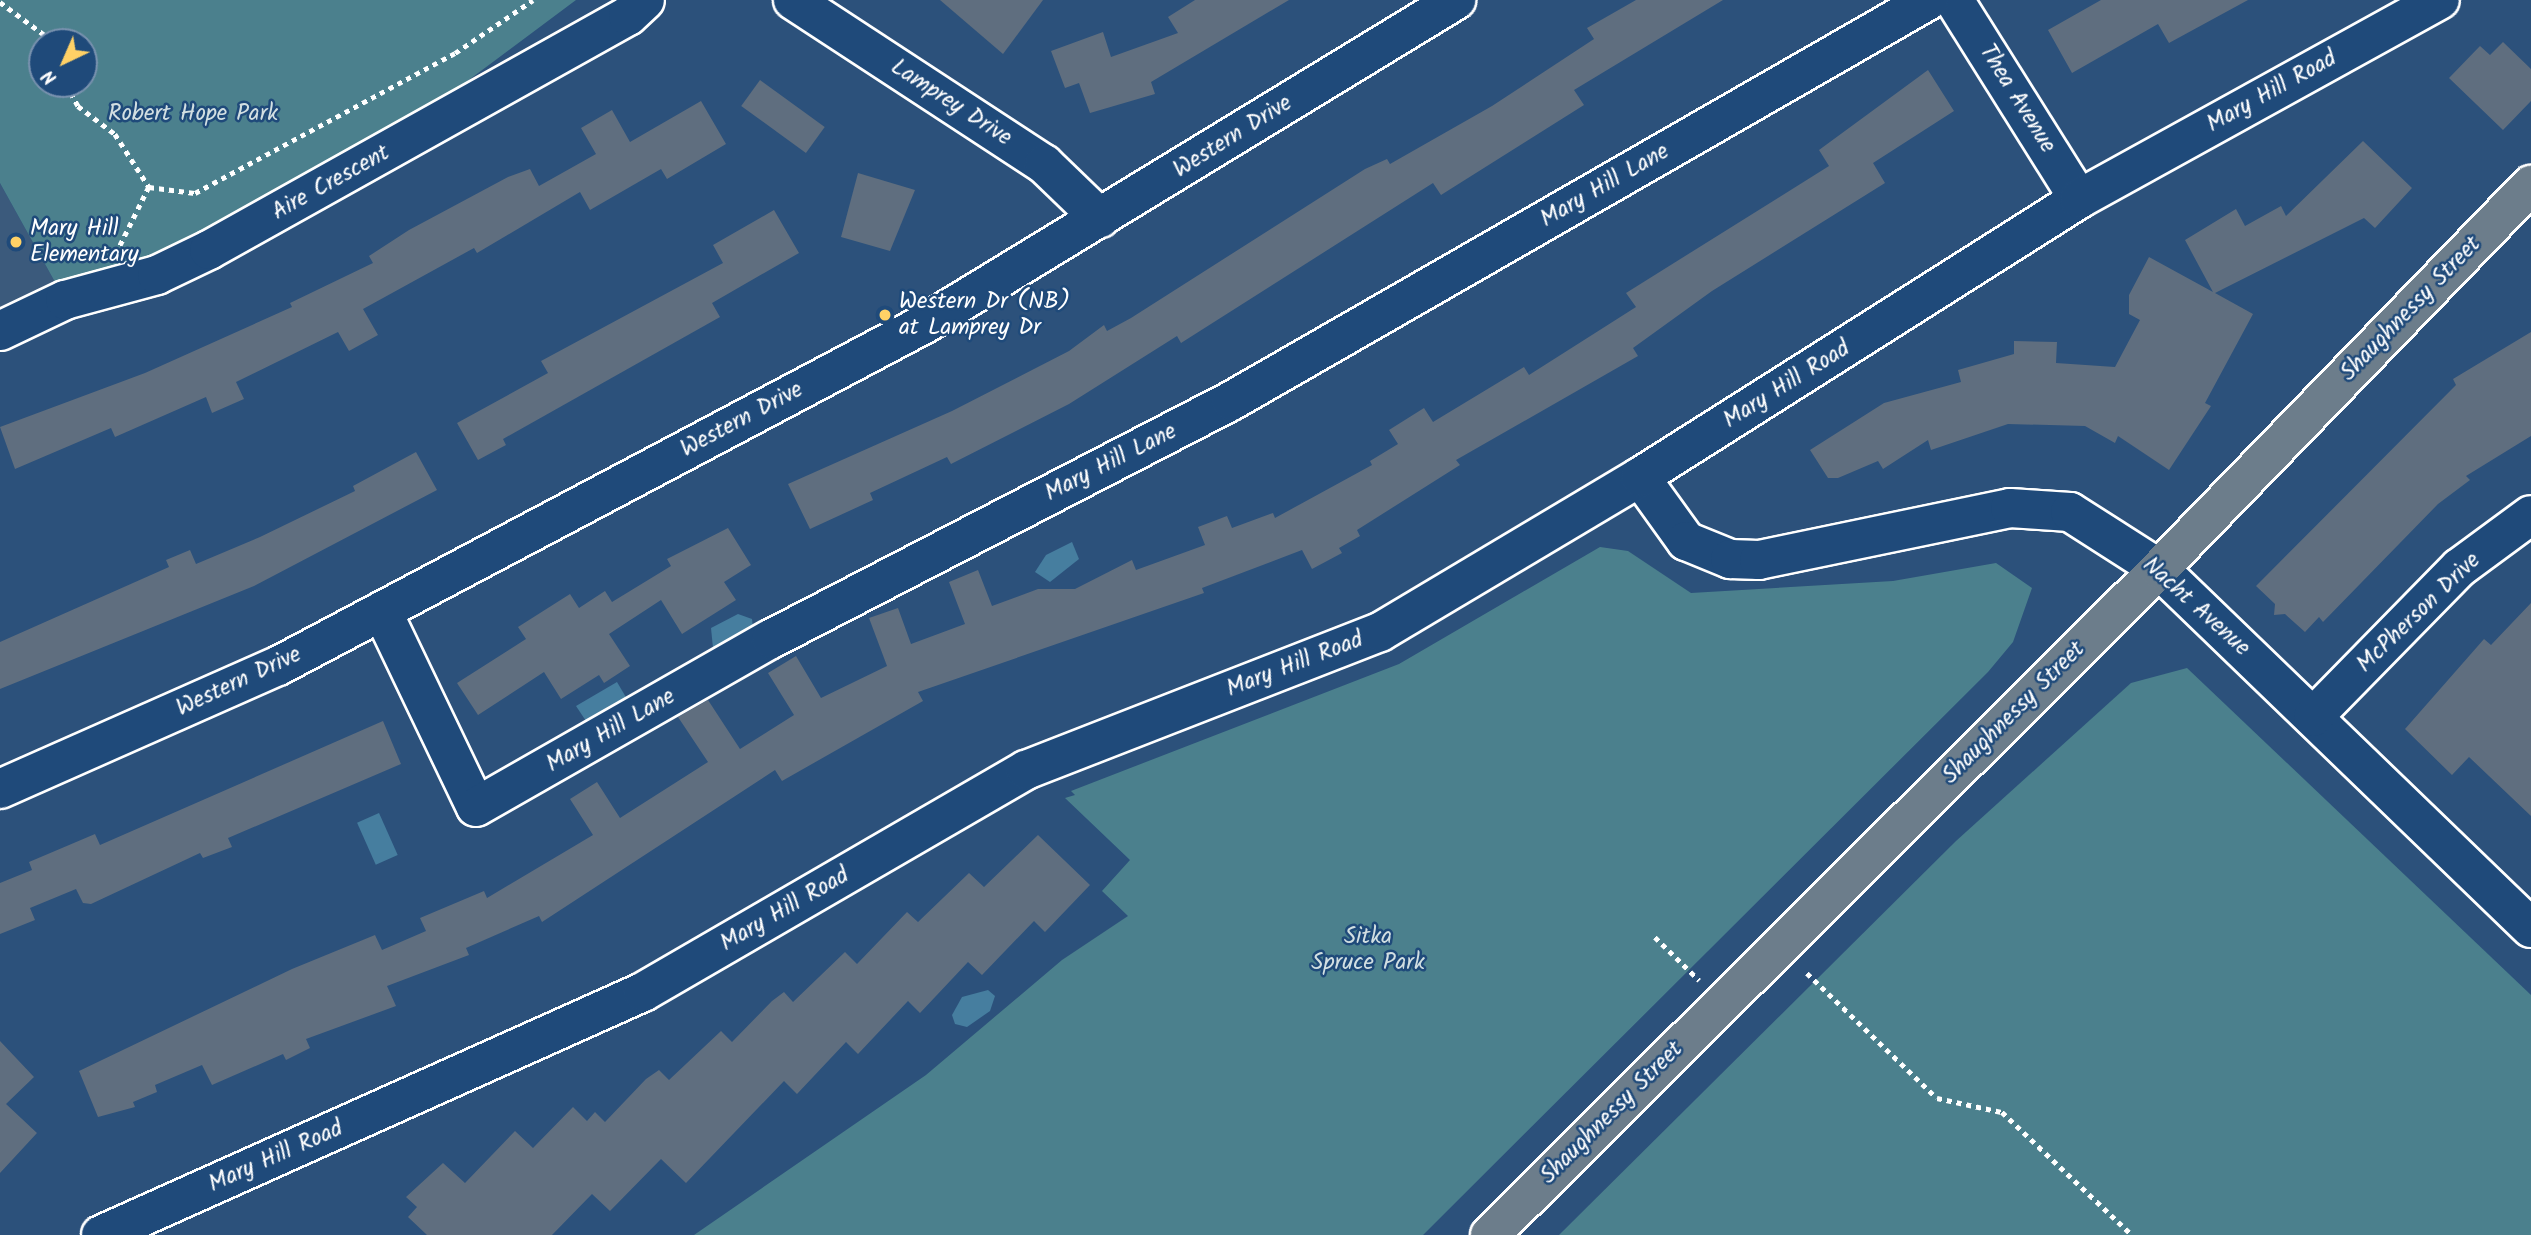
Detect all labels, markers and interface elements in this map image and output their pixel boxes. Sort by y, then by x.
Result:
north arrow [28,28,98,98]
street label: Thea Avenue [1973,40,2061,158]
street label: Mary Hill Road [2202,45,2342,139]
street label: Lamprey Drive [885,54,1017,152]
text: N [35,62,65,92]
street label: Western Drive [1169,90,1297,184]
park label: Robert Hope Park [108,100,278,128]
street label: Mary Hill Lane [1536,138,1674,234]
street label: Aire Crescent [267,139,395,227]
place label: Mary Hill Elementary [30,215,138,269]
street label: Shaughnessy Street [2335,231,2487,387]
marker: Mary Hill Elementary [8,234,24,250]
place label: Western Dr (NB) at Lamprey Dr [899,288,1070,342]
marker: Western Dr (NB) at Lamprey Dr [877,307,893,323]
street label: Mary Hill Road [1719,335,1855,435]
street label: Western Drive [676,376,808,464]
street label: Mary Hill Lane [1041,418,1181,508]
street label: McPherson Drive [2352,547,2486,679]
street label: Nacht Avenue [2137,552,2255,662]
street label: Mary Hill Road [1223,626,1367,704]
street label: Shaughnessy Street [1937,636,2091,790]
street label: Western Drive [172,641,306,723]
street label: Mary Hill Lane [542,683,680,779]
street label: Mary Hill Road [716,862,854,958]
park label: Sitka Spruce Park [1311,923,1425,977]
street label: Shaughnessy Street [1535,1036,1689,1190]
street label: Mary Hill Road [205,1115,347,1199]

